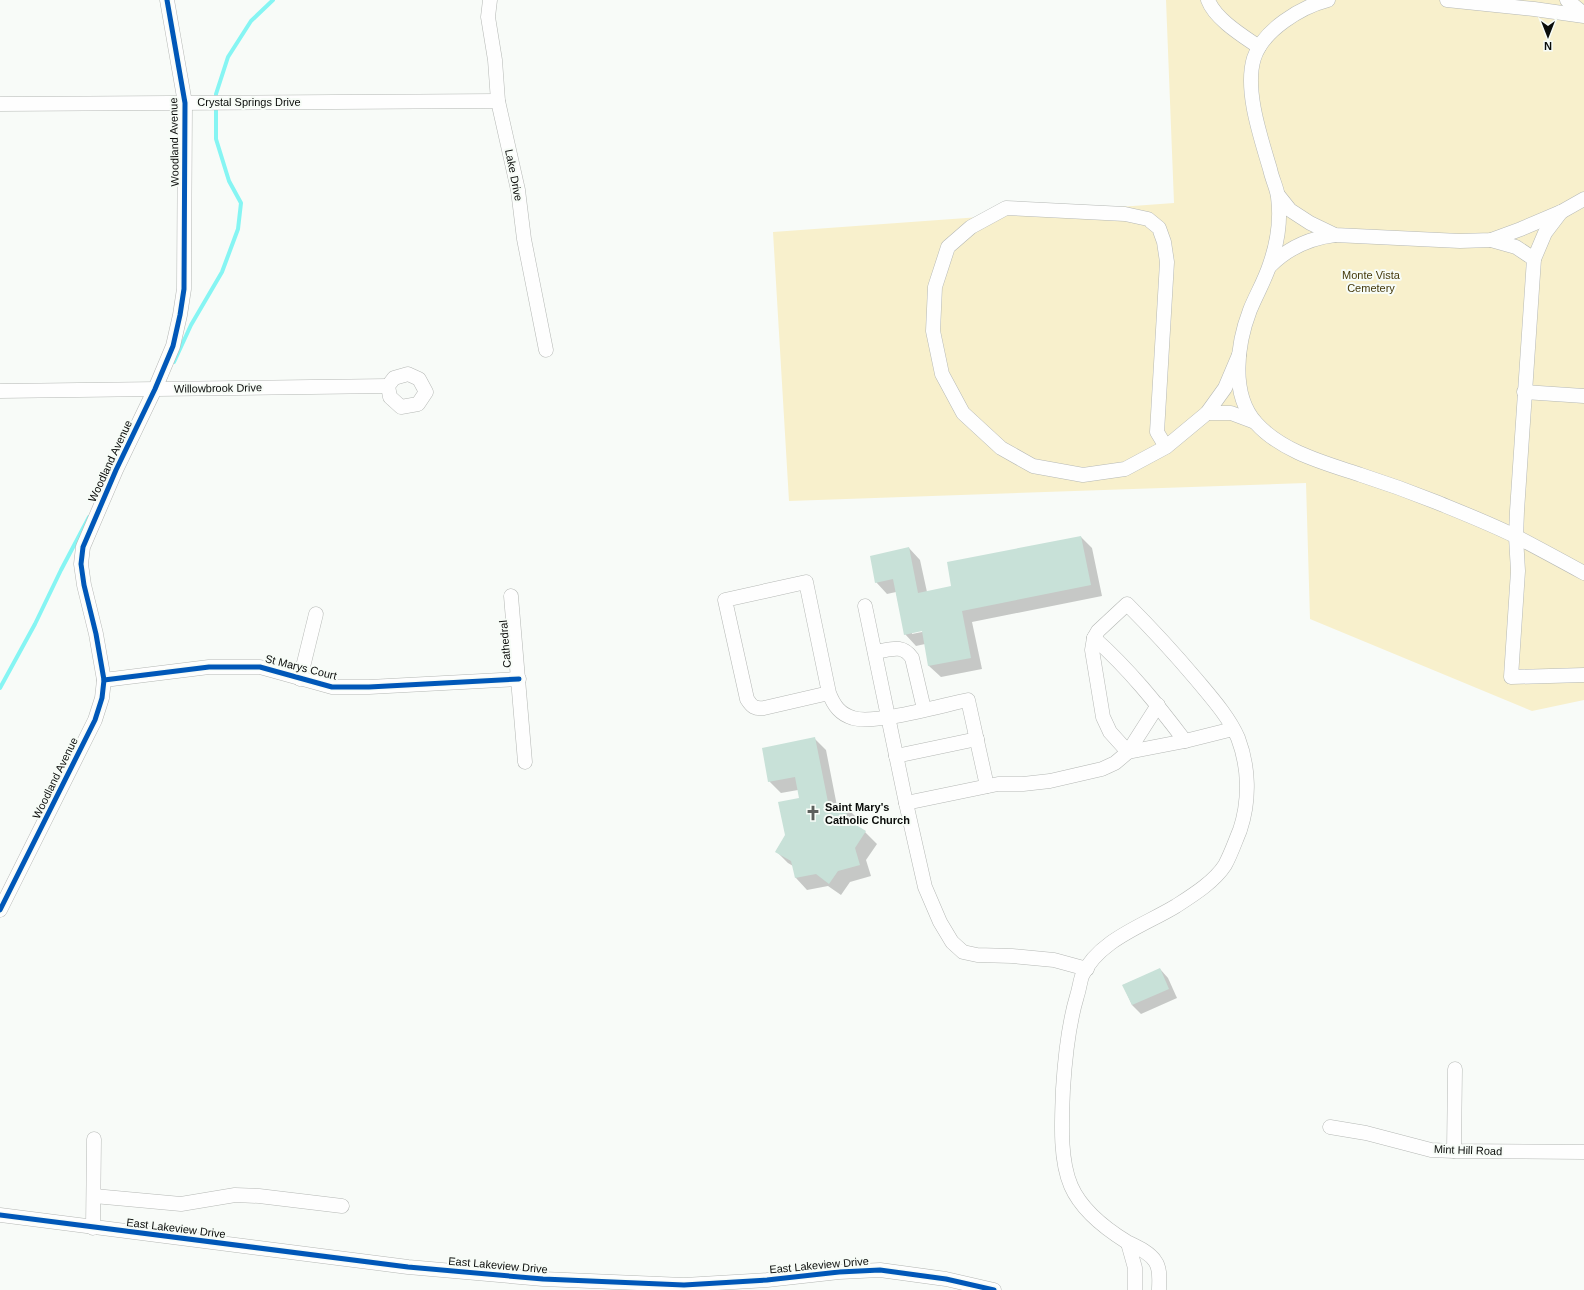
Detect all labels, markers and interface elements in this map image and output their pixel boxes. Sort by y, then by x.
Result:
north arrow [1528,16,1568,56]
text: N [1544,40,1552,52]
street label: Crystal Springs Drive [197,96,301,108]
street label: Woodland Avenue [167,97,181,187]
street label: Lake Drive [503,148,525,202]
park label: Monte Vista Cemetery [1342,269,1401,294]
street label: Willowbrook Drive [174,381,262,395]
street label: Woodland Avenue [86,418,134,504]
street label: Cathedral [497,620,513,668]
street label: St Marys Court [264,652,338,682]
street label: Woodland Avenue [30,735,80,821]
place label: Saint Mary's Catholic Church [825,801,910,826]
church icon: Saint Mary's Catholic Church [804,804,822,822]
street label: Mint Hill Road [1434,1143,1502,1157]
street label: East Lakeview Drive [126,1216,226,1240]
street label: East Lakeview Drive [448,1255,548,1275]
street label: East Lakeview Drive [769,1255,869,1275]

